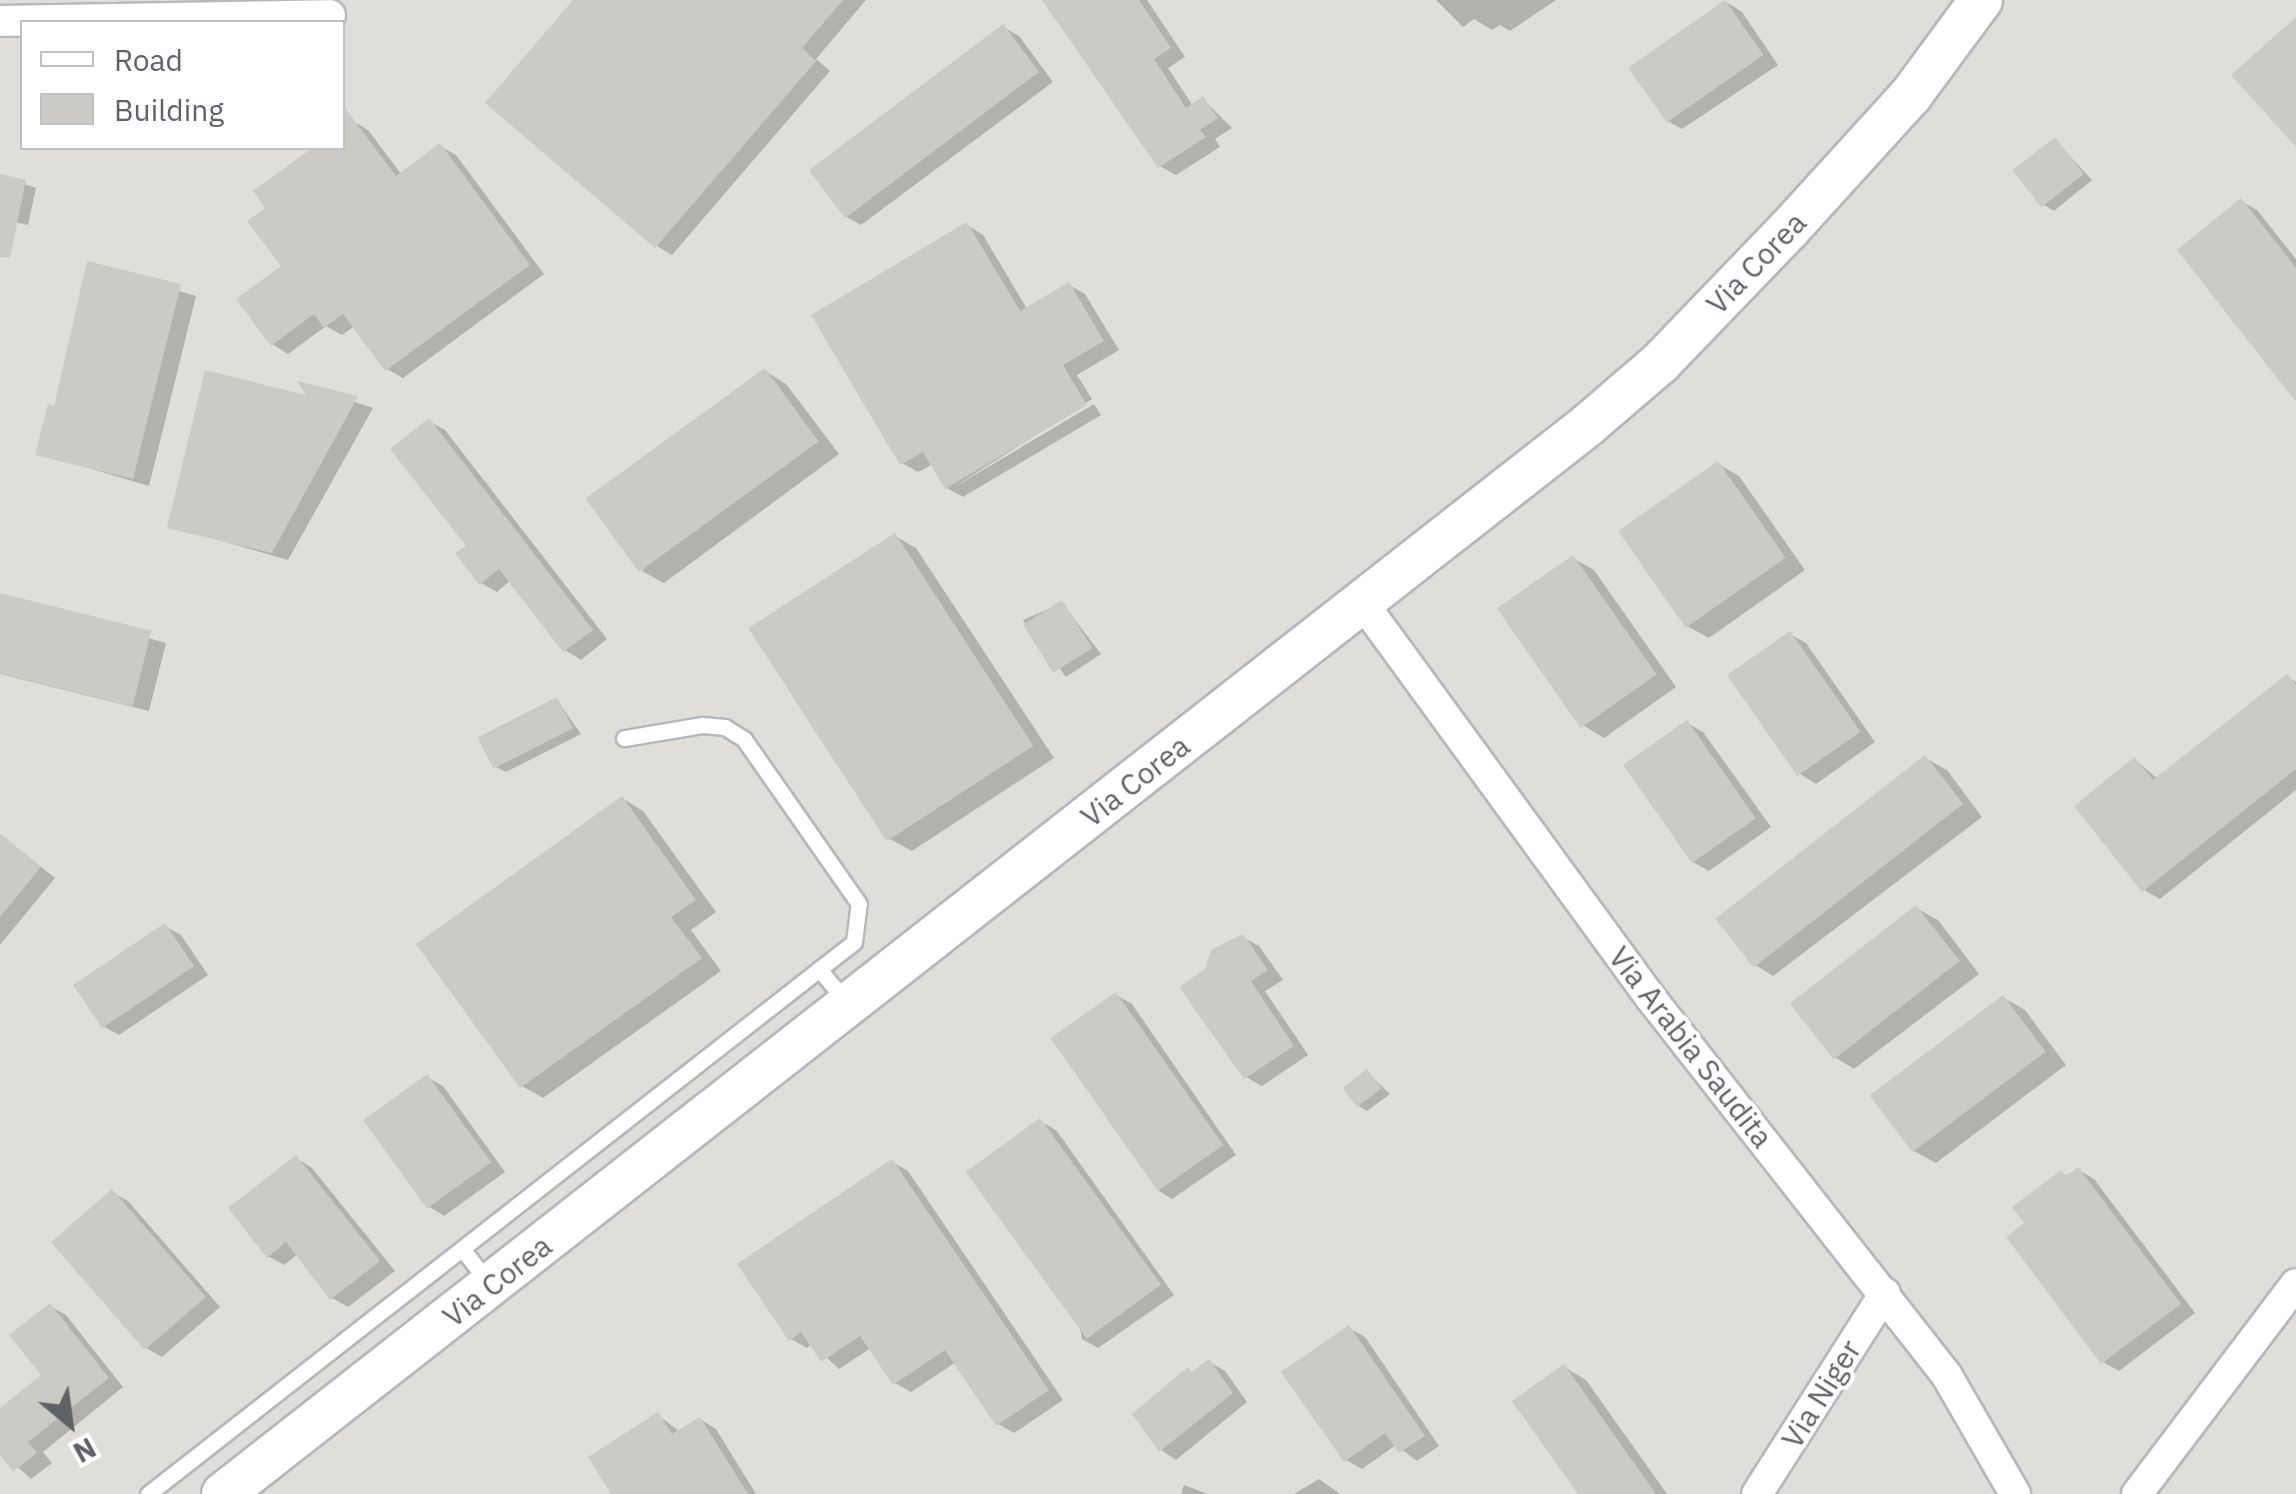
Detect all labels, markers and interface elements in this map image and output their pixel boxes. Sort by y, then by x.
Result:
legend [20,20,345,150]
text: Road [114,40,183,79]
text: Building [114,90,224,129]
street label: Via Corea [1699,205,1813,321]
street label: Via Corea [1074,728,1196,834]
street label: Via Arabia Saudita [1601,939,1781,1155]
street label: Via Corea [436,1228,558,1334]
street label: Via Niger [1774,1333,1868,1455]
north arrow [20,1374,120,1474]
text: N [67,1430,103,1472]

